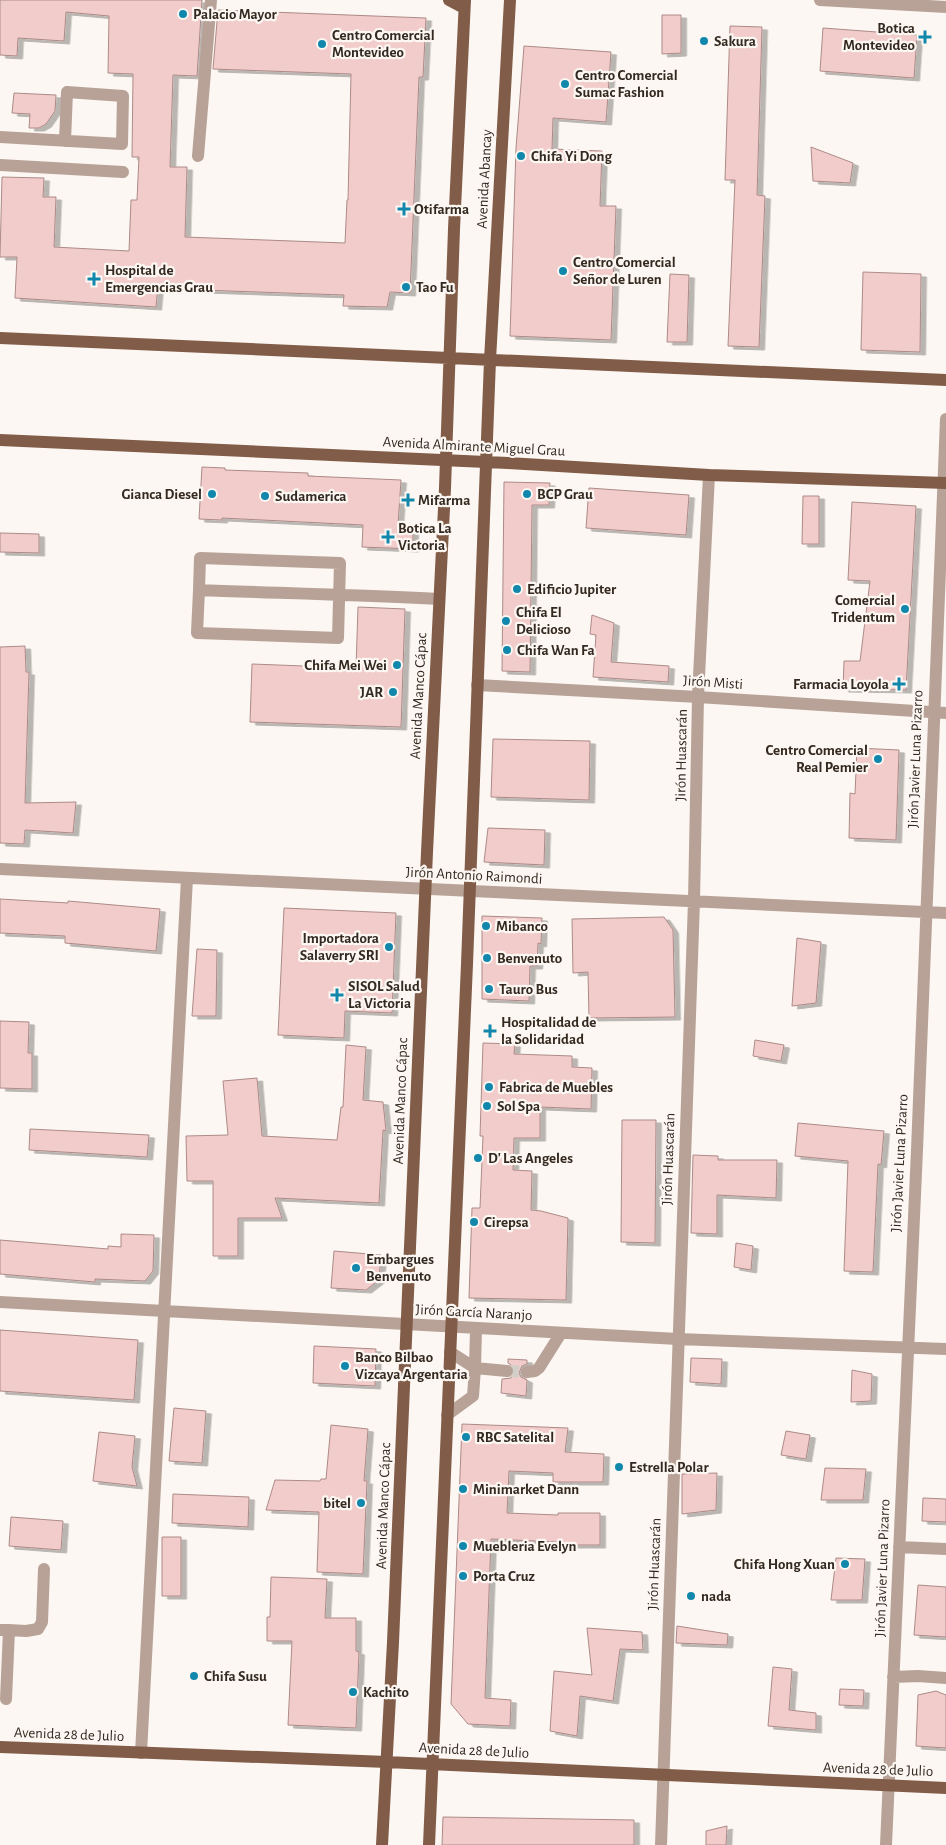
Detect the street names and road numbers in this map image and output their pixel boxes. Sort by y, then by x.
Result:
street label: Avenida Abancay [474,128,495,229]
street label: Avenida Almirante Miguel Grau [382,434,566,459]
street label: Avenida Manco Cápac [408,632,429,760]
street label: Jirón Misti [683,673,743,692]
street label: Jirón Javier Luna Pizarro [906,690,925,828]
street label: Jirón Huascarán [673,709,690,801]
street label: Jirón Antonio Raimondi [405,864,543,887]
street label: Avenida Manco Cápac [391,1037,410,1165]
street label: Jirón Javier Luna Pizarro [888,1094,911,1232]
street label: Jirón Huascarán [659,1113,678,1205]
street label: Jirón García Naranjo [415,1302,533,1323]
street label: Avenida Manco Cápac [374,1442,393,1570]
street label: Jirón Javier Luna Pizarro [873,1499,892,1637]
street label: Jirón Huascarán [645,1518,664,1610]
street label: Avenida 28 de Julio [14,1725,124,1744]
street label: Avenida 28 de Julio [418,1740,529,1761]
street label: Avenida 28 de Julio [823,1760,933,1779]

